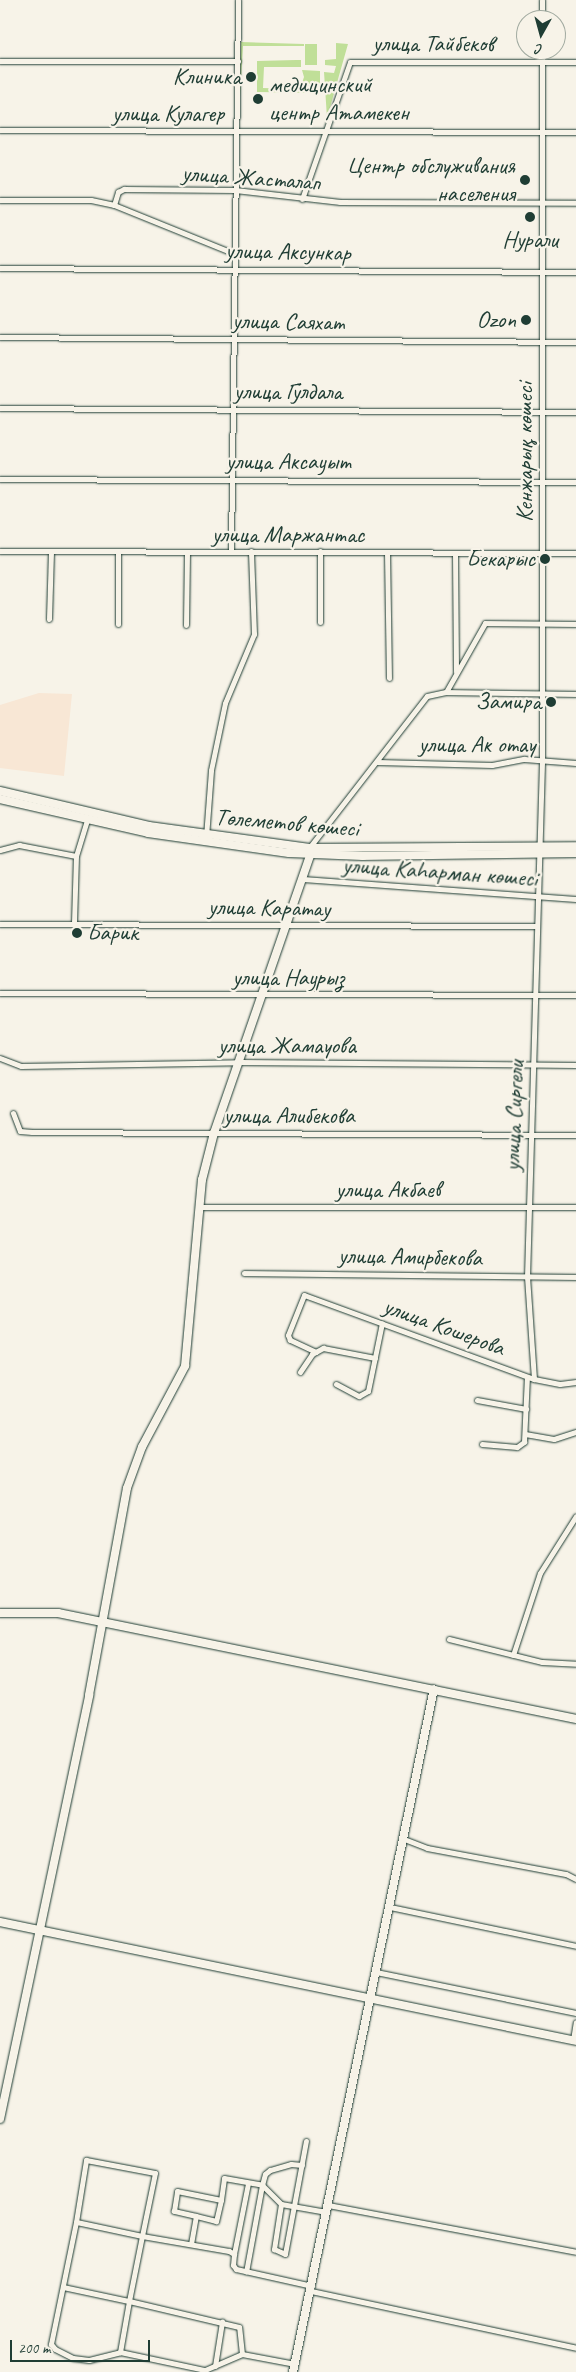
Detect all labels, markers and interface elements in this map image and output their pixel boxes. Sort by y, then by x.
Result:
north arrow [516,10,566,60]
street label: улица Тайбеков [373,30,493,58]
text: С [535,41,544,58]
place label: Клиника [173,63,241,91]
marker: Клиника [245,71,257,83]
place label: медицинский центр Атамекен [269,71,408,127]
marker: медицинский центр Атамекен [251,92,265,106]
street label: улица Кулагер [112,100,224,128]
place label: Центр обслуживания населения [344,152,515,208]
street label: улица Жасталап [179,159,323,197]
marker: Центр обслуживания населения [519,174,531,186]
marker: Нурали [524,211,536,223]
place label: Нурали [502,226,558,254]
street label: улица Аксункар [224,236,352,268]
place label: Ozon [477,306,516,334]
street label: улица Саяхат [231,307,345,337]
marker: Ozon [520,314,532,326]
street label: улица Гулдала [234,378,342,406]
street label: Кенжарық көшесі [511,382,539,522]
street label: улица Аксауыт [226,448,350,476]
street label: улица Маржантас [212,521,364,549]
place label: Бекарыс [466,545,535,573]
marker: Бекарыс [539,553,551,565]
place label: Замира [475,688,541,716]
marker: Замира [545,696,557,708]
street label: улица Ак отау [419,731,535,759]
street label: Төлеметов көшесі [214,802,360,844]
street label: улица Каһарман көшесі [341,851,539,893]
street label: улица Каратау [206,893,332,923]
place label: Барик [87,919,138,947]
marker: Барик [71,927,83,939]
street label: улица Наурыз [233,964,343,992]
street label: улица Жамауова [218,1032,356,1060]
street label: улица Сиргели [498,1060,530,1172]
street label: улица Алибекова [224,1102,354,1130]
street label: улица Акбаев [336,1176,440,1204]
street label: улица Амирбекова [338,1241,482,1273]
street label: улица Кошерова [379,1292,509,1362]
scale bar [12,2330,152,2362]
text: 200 m [18,2339,50,2358]

